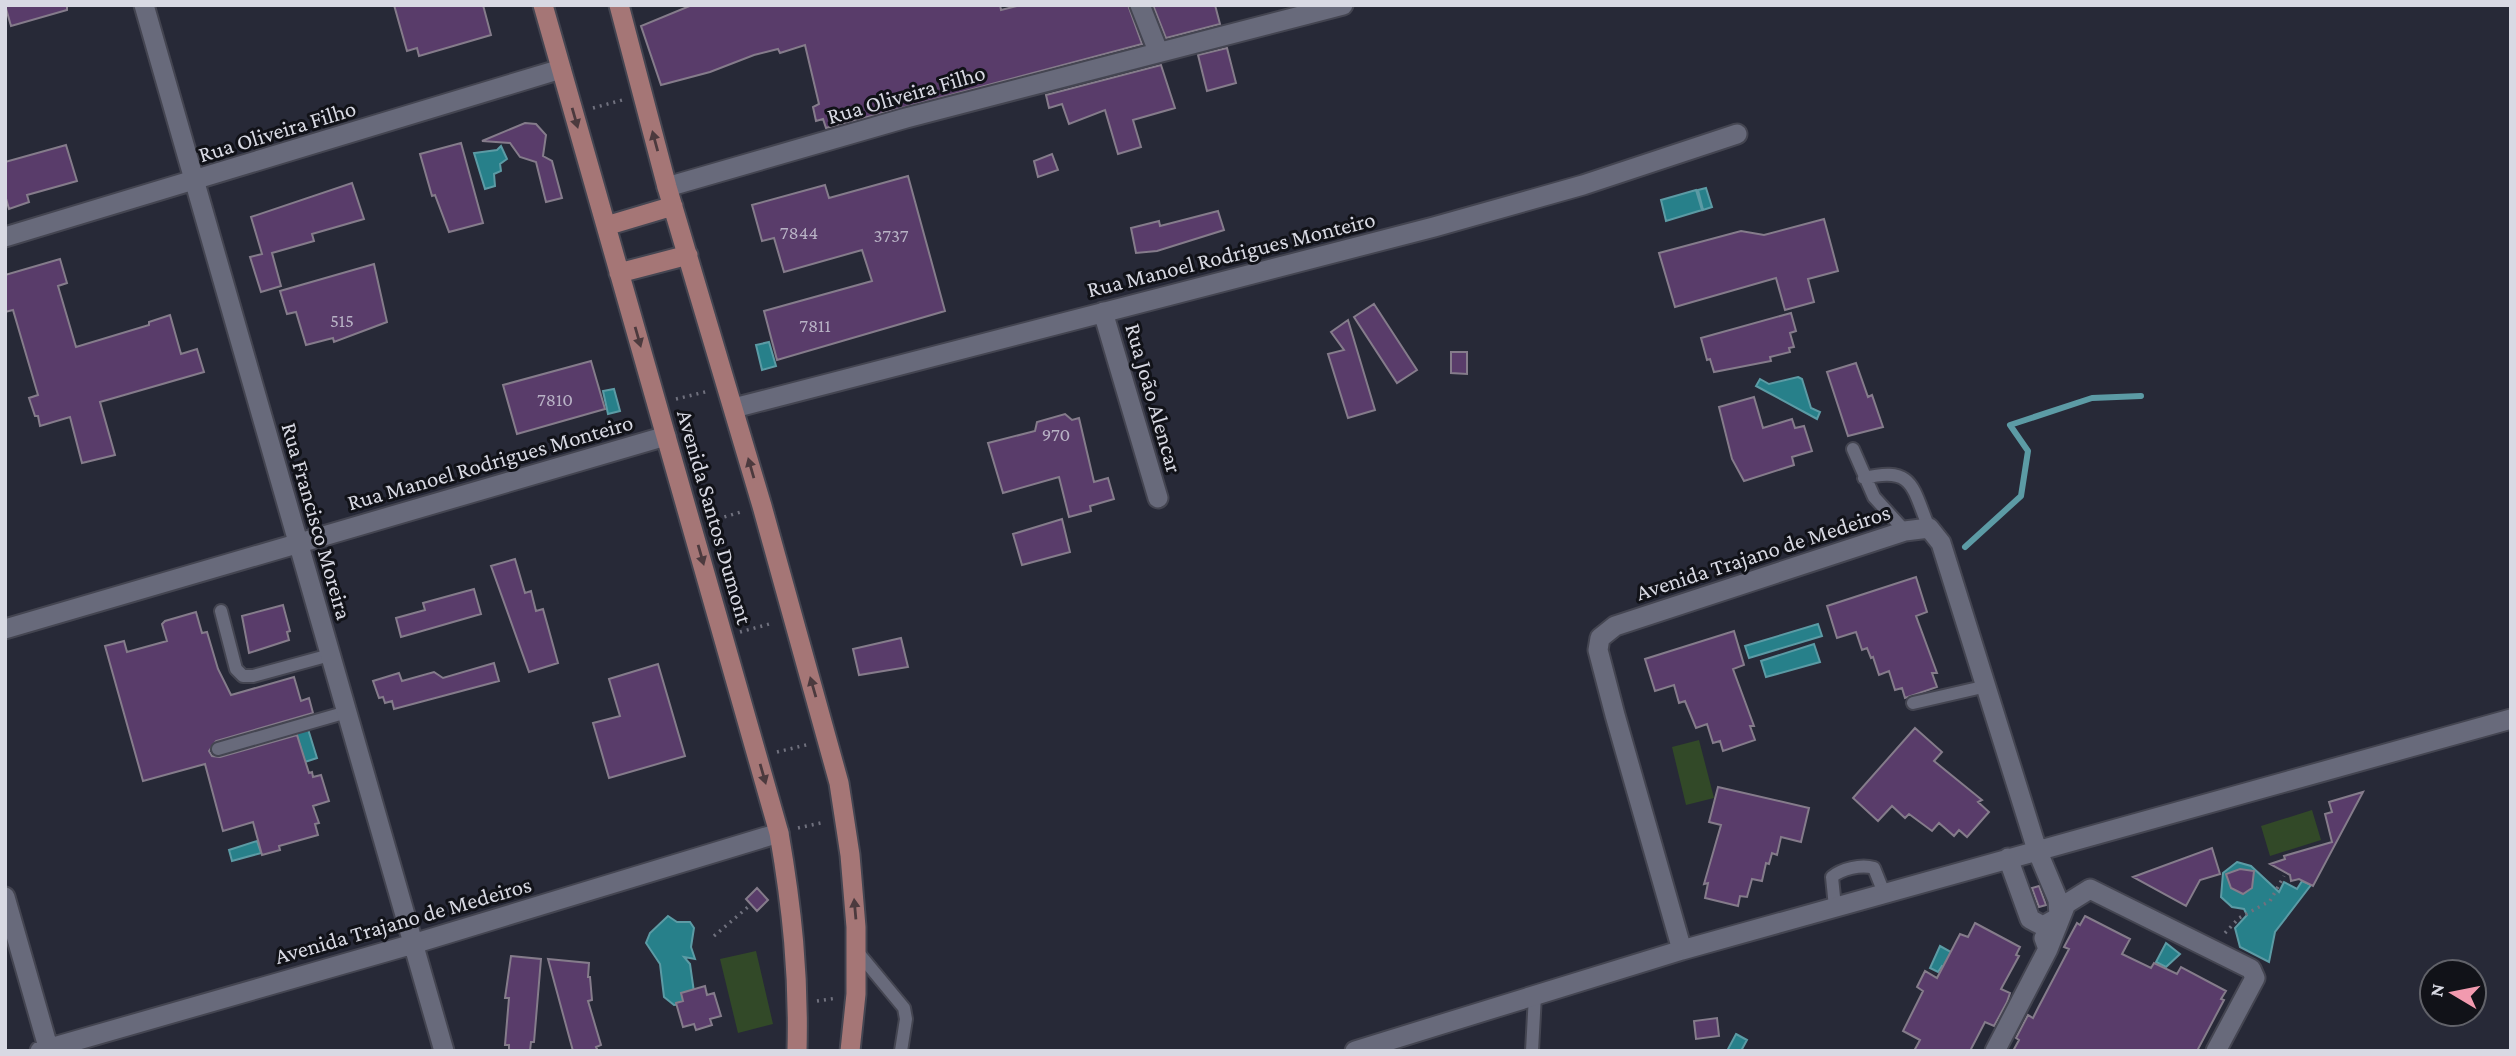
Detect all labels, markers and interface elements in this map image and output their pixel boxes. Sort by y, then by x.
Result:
street label: Rua Oliveira Filho [824,59,988,129]
street label: Rua Oliveira Filho [195,95,359,167]
one-way arrow [570,107,581,129]
one-way arrow [649,129,660,151]
street label: Rua Manoel Rodrigues Monteiro [1084,206,1378,302]
house number: 7844 [780,222,818,243]
house number: 3737 [874,225,909,246]
house number: 515 [330,310,354,331]
house number: 7811 [799,315,831,336]
street label: Rua João Alencar [1120,320,1188,476]
one-way arrow [633,326,643,347]
house number: 7810 [537,389,573,410]
street label: Avenida Santos Dumont [672,407,758,628]
street label: Rua Manoel Rodrigues Monteiro [344,409,636,515]
street label: Rua Francisco Moreira [276,419,358,623]
house number: 970 [1042,424,1070,445]
one-way arrow [745,456,756,478]
street label: Avenida Trajano de Medeiros [1633,499,1893,605]
one-way arrow [696,545,706,566]
one-way arrow [807,676,817,697]
one-way arrow [758,764,768,785]
street label: Avenida Trajano de Medeiros [272,871,534,969]
one-way arrow [849,898,860,920]
north arrow [2418,958,2488,1028]
text: N [2425,982,2448,998]

